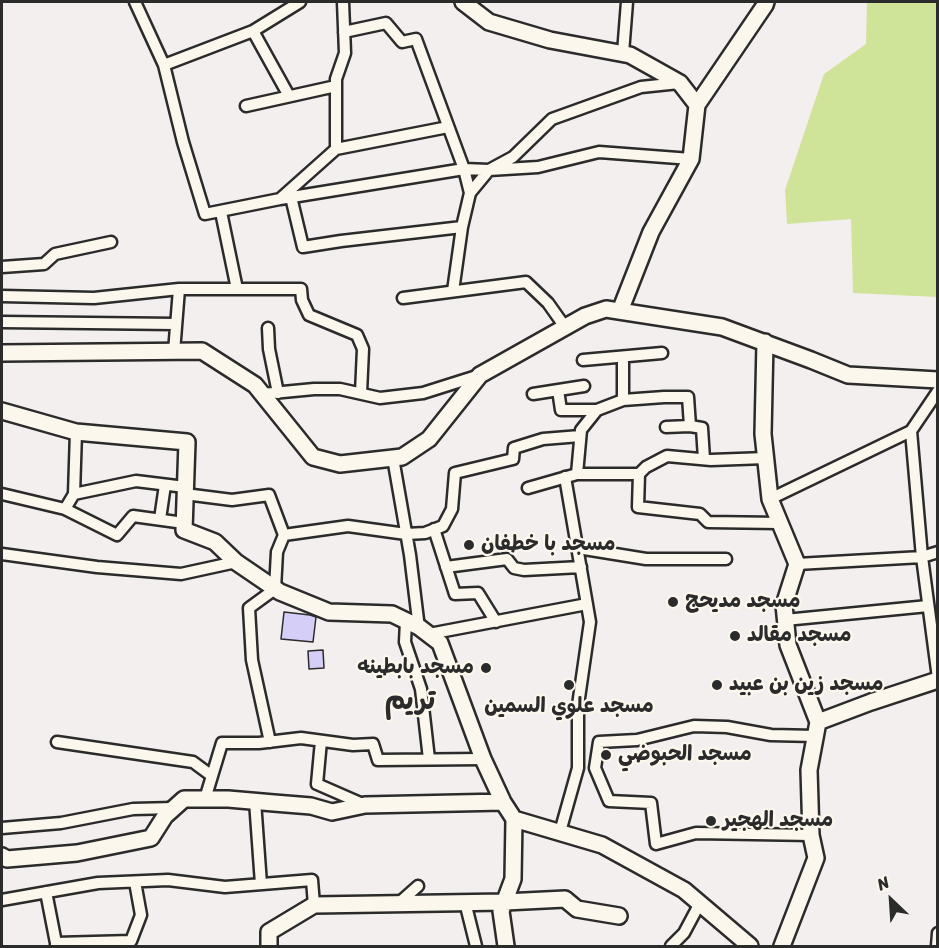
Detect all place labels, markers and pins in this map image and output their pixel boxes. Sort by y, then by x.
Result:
place label: مسجد با خطفان [481,532,615,558]
marker: مسجد با خطفان [462,538,476,552]
place label: مسجد مديحج [685,589,800,615]
marker: مسجد مديحج [666,595,680,609]
place label: مسجد مقالد [747,623,851,649]
marker: مسجد مقالد [728,629,742,643]
place label: مسجد بابطينه [357,655,474,681]
marker: مسجد بابطينه [479,661,493,675]
place label: مسجد زين بن عبيد [729,672,883,698]
marker: مسجد علوي السمين [562,678,576,692]
marker: مسجد زين بن عبيد [710,678,724,692]
place label: مسجد علوي السمين [484,694,654,720]
place label: مسجد الحبوضي [618,742,752,768]
marker: مسجد الحبوضي [599,748,613,762]
place label: مسجد الهجير [723,808,833,834]
marker: مسجد الهجير [704,814,718,828]

